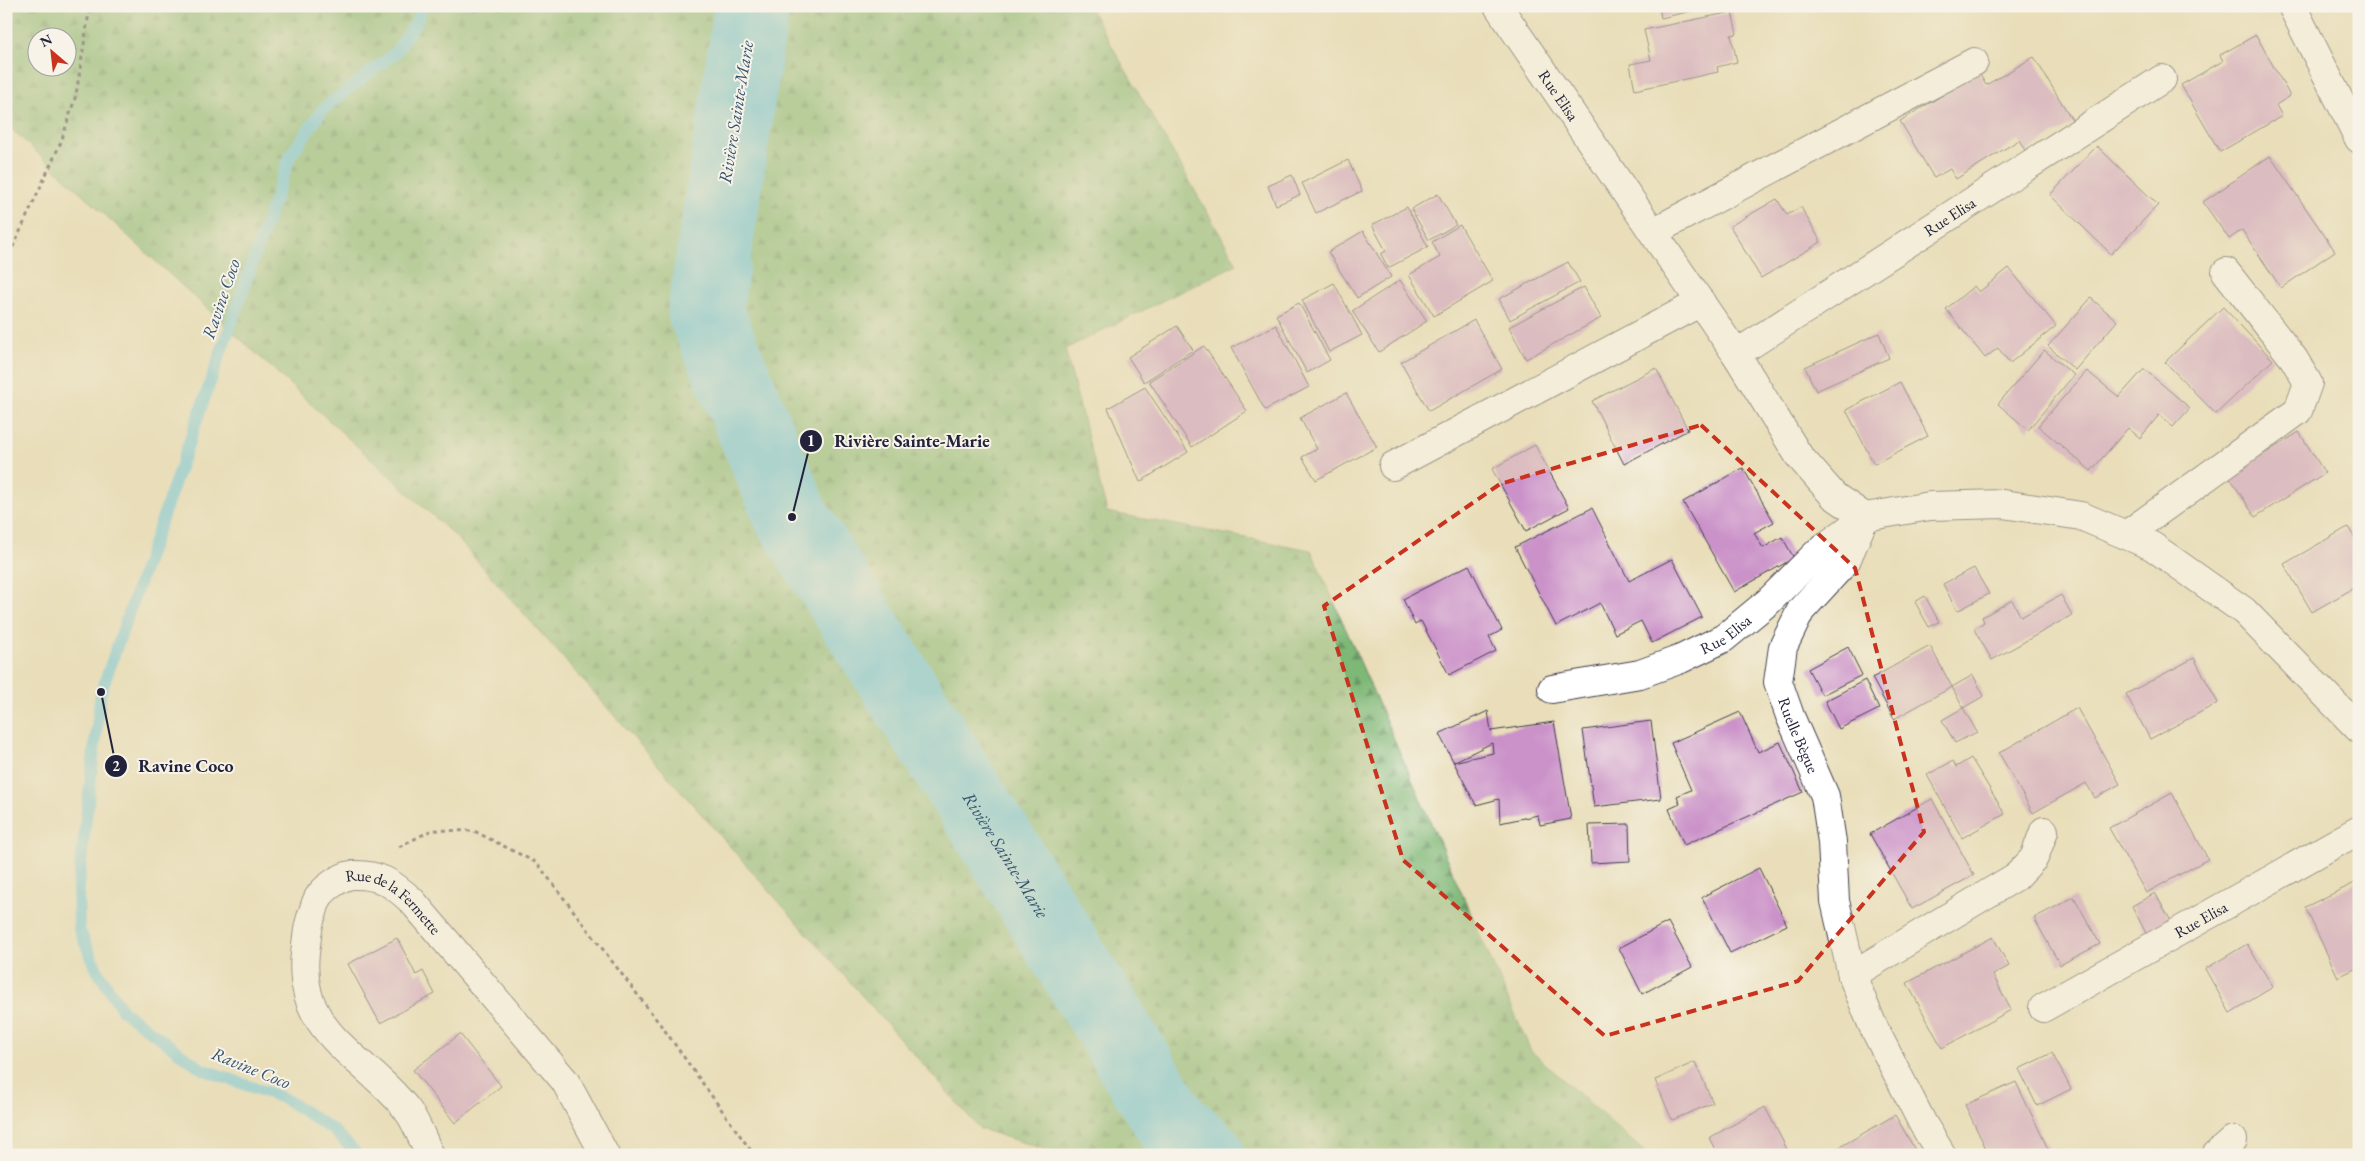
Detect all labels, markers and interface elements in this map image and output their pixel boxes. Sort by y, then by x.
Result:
north arrow [28,28,78,78]
text: N [37,30,56,51]
water label: Rivière Sainte-Marie [713,38,758,185]
street label: Rue Elisa [1534,66,1584,126]
street label: Rue Elisa [1920,192,1980,241]
water label: Ravine Coco [196,256,245,342]
callout: Rivière Sainte-Marie [799,424,1000,457]
text: Rivière Sainte-Marie [834,429,990,452]
text: 1 [807,431,815,450]
street label: Rue Elisa [1697,610,1756,659]
street label: Ruelle Bègue [1773,694,1824,777]
callout: Ravine Coco [103,749,244,782]
text: Ravine Coco [138,754,234,777]
text: 2 [112,756,120,775]
water label: Rivière Sainte-Marie [958,787,1055,923]
street label: Rue de la Fermette [344,864,446,939]
street label: Rue Elisa [2171,896,2232,943]
water label: Ravine Coco [208,1041,294,1094]

